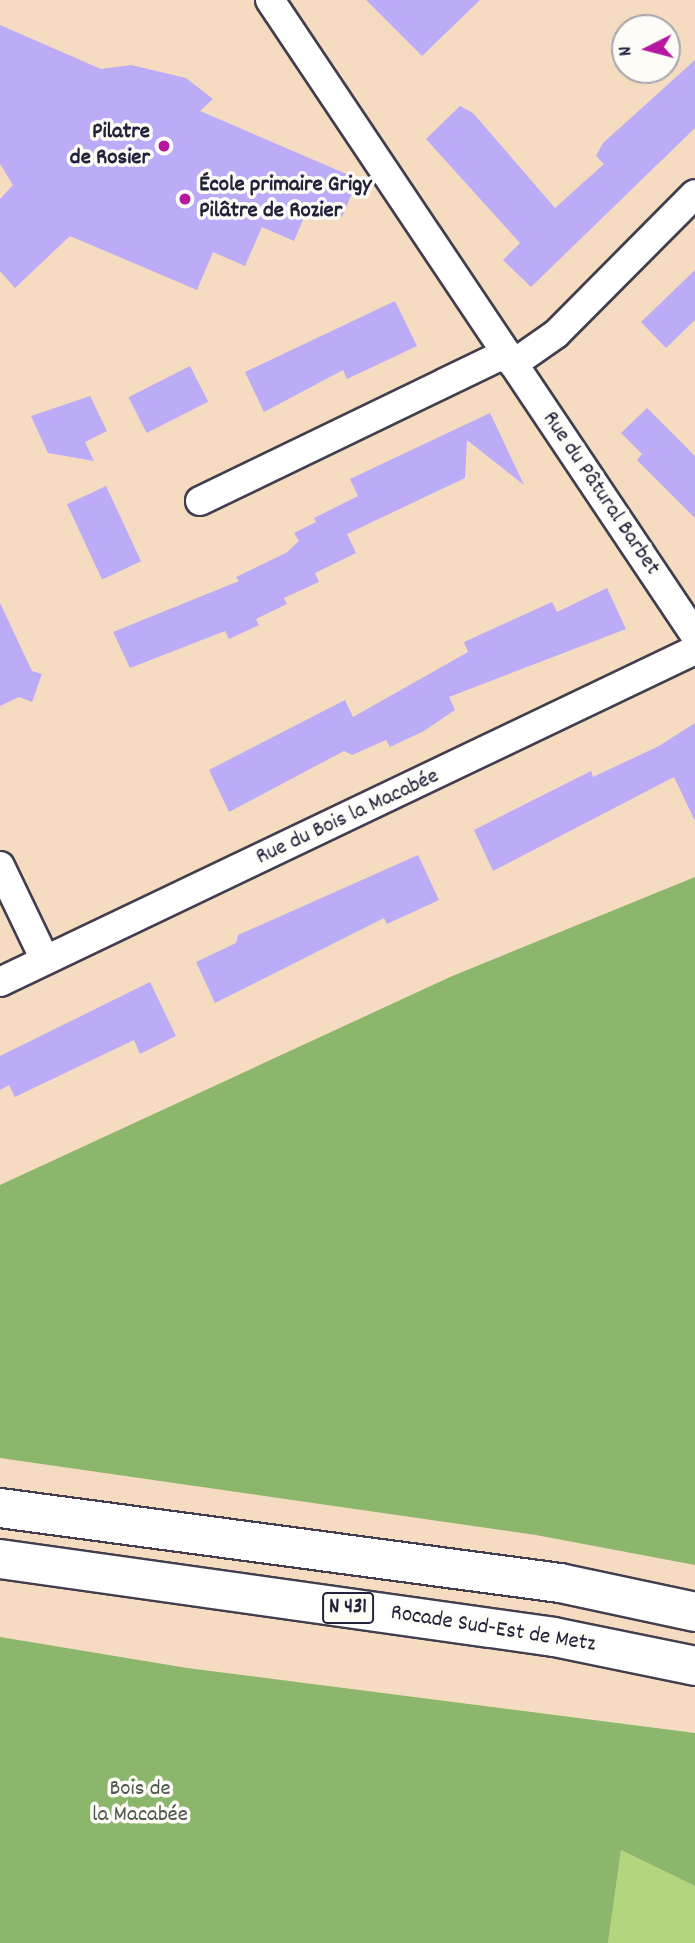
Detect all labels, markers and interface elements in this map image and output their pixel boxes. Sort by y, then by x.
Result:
north arrow [611,14,681,84]
text: N [613,45,641,57]
place label: Pilatre de Rosier [70,119,150,173]
marker: Pilatre de Rosier [156,138,172,154]
place label: École primaire Grigy Pilâtre de Rozier [199,172,372,226]
marker: École primaire Grigy Pilâtre de Rozier [177,191,193,207]
street label: Rue du Pâtural Barbet [535,407,665,581]
street label: Rue du Bois la Macabée [252,764,444,872]
road number: N 431 [322,1590,374,1626]
street label: Rocade Sud-Est de Metz [389,1600,597,1660]
park label: Bois de la Macabée [92,1776,188,1830]

